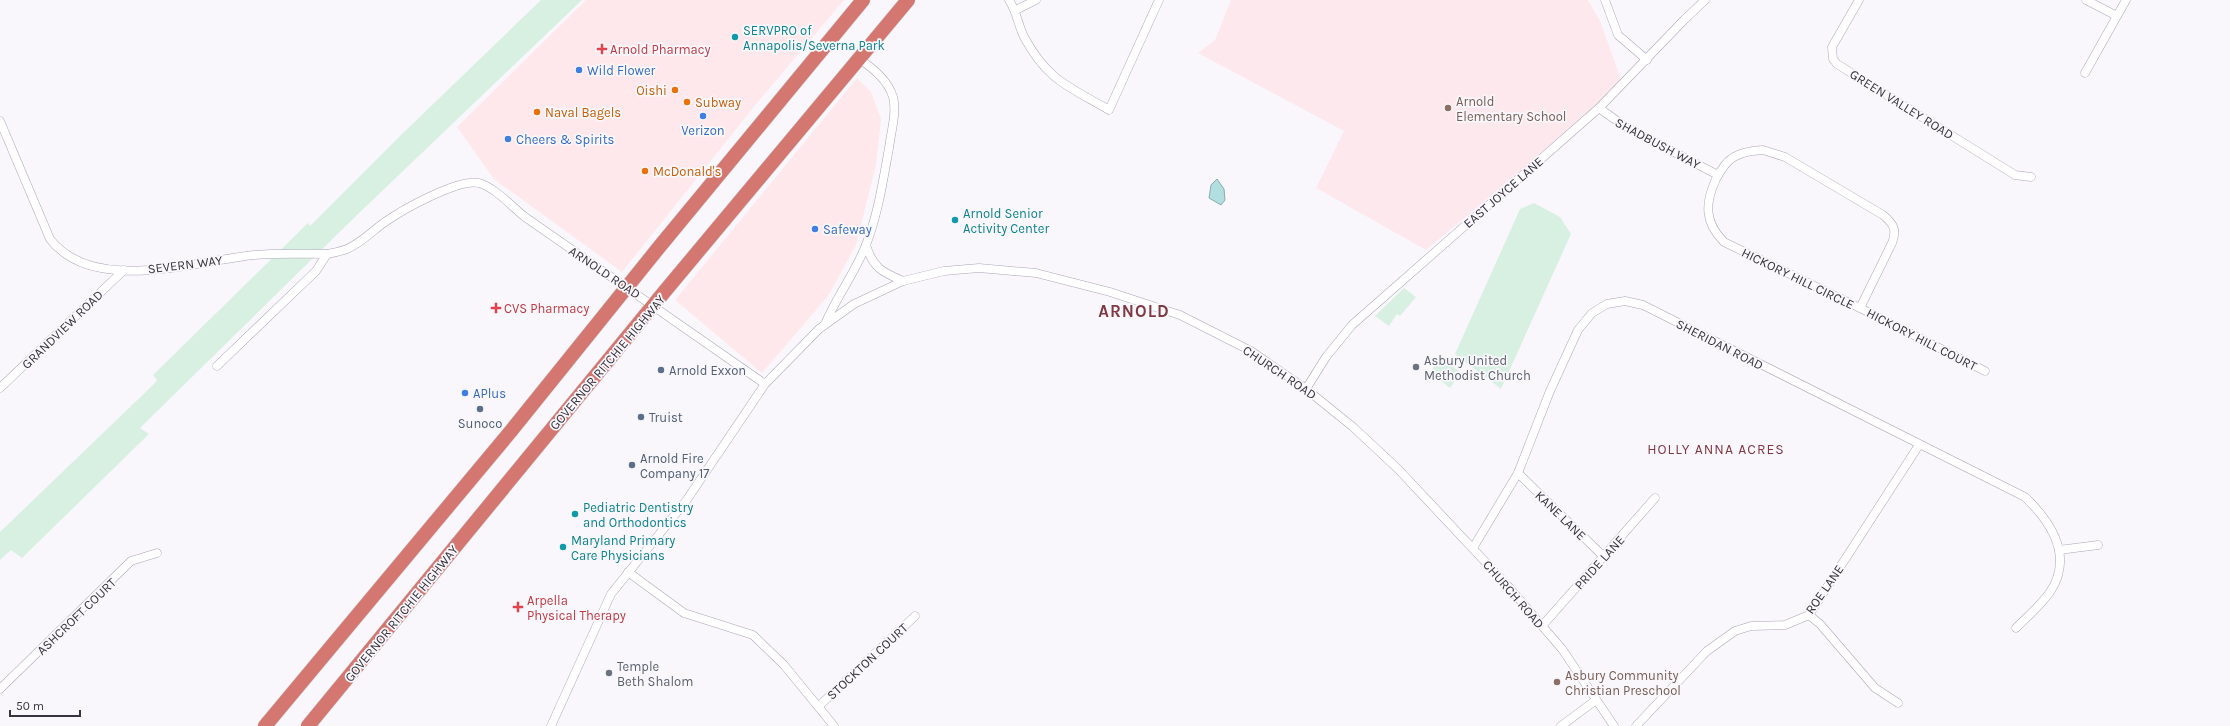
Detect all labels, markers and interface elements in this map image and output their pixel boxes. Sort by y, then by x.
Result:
place label: SERVPRO of Annapolis/Severna Park [743,23,885,53]
marker: SERVPRO of Annapolis/Severna Park [730,32,740,42]
place label: Arnold Pharmacy [610,42,711,57]
marker: Arnold Pharmacy [597,44,607,54]
place label: Wild Flower [587,63,656,78]
marker: Wild Flower [574,65,584,75]
street label: GREEN VALLEY ROAD [1847,66,1956,142]
place label: Oishi [636,83,667,98]
marker: Oishi [670,85,680,95]
place label: Arnold Elementary School [1456,94,1566,124]
place label: Subway [695,95,741,110]
marker: Subway [682,97,692,107]
marker: Arnold Elementary School [1443,103,1453,113]
place label: Naval Bagels [545,105,621,120]
marker: Naval Bagels [532,107,542,117]
marker: Verizon [698,111,708,121]
street label: SHADBUSH WAY [1613,115,1703,172]
place label: Verizon [681,123,725,138]
place label: Cheers & Spirits [516,132,615,147]
marker: Cheers & Spirits [503,134,513,144]
street label: EAST JOYCE LANE [1460,154,1546,231]
place label: McDonald's [653,164,722,179]
marker: McDonald's [640,166,650,176]
place label: Arnold Senior Activity Center [963,206,1049,236]
marker: Arnold Senior Activity Center [950,215,960,225]
place label: Safeway [823,222,872,237]
marker: Safeway [810,224,820,234]
street label: ARNOLD ROAD [566,243,643,302]
street label: HICKORY HILL CIRCLE [1739,245,1856,312]
street label: SEVERN WAY [147,252,223,277]
street label: GRANDVIEW ROAD [19,287,106,372]
street label: GOVERNOR RITCHIE HIGHWAY [547,292,668,433]
place label: CVS Pharmacy [504,301,589,316]
district label: ARNOLD [1098,301,1170,321]
marker: CVS Pharmacy [491,303,501,313]
street label: HICKORY HILL COURT [1864,305,1980,374]
street label: SHERIDAN ROAD [1674,316,1766,373]
street label: CHURCH ROAD [1240,342,1319,402]
place label: Asbury United Methodist Church [1424,353,1531,383]
marker: Asbury United Methodist Church [1411,362,1421,372]
place label: Arnold Exxon [669,363,746,378]
marker: Arnold Exxon [656,365,666,375]
place label: APlus [473,386,506,401]
marker: APlus [460,388,470,398]
marker: Sunoco [475,404,485,414]
place label: Truist [649,410,683,425]
marker: Truist [636,412,646,422]
place label: Sunoco [458,416,502,431]
district label: HOLLY ANNA ACRES [1647,441,1785,458]
place label: Arnold Fire Company 17 [640,451,709,481]
marker: Arnold Fire Company 17 [627,460,637,470]
street label: KANE LANE [1532,488,1589,543]
place label: Pediatric Dentistry and Orthodontics [583,500,693,530]
marker: Pediatric Dentistry and Orthodontics [570,509,580,519]
street label: PRIDE LANE [1571,532,1628,592]
place label: Maryland Primary Care Physicians [571,533,675,563]
street label: GOVERNOR RITCHIE HIGHWAY [342,542,461,685]
marker: Maryland Primary Care Physicians [558,542,568,552]
street label: CHURCH ROAD [1480,557,1547,631]
street label: ROE LANE [1802,562,1847,617]
street label: ASHCROFT COURT [34,574,119,658]
place label: Arpella Physical Therapy [527,593,626,623]
marker: Arpella Physical Therapy [512,601,524,613]
street label: STOCKTON COURT [824,620,911,703]
place label: Temple Beth Shalom [617,659,693,689]
marker: Temple Beth Shalom [604,668,614,678]
place label: Asbury Community Christian Preschool [1565,668,1681,698]
marker: Asbury Community Christian Preschool [1552,677,1562,687]
scale bar [10,692,80,718]
text: 50 m [16,699,44,713]

